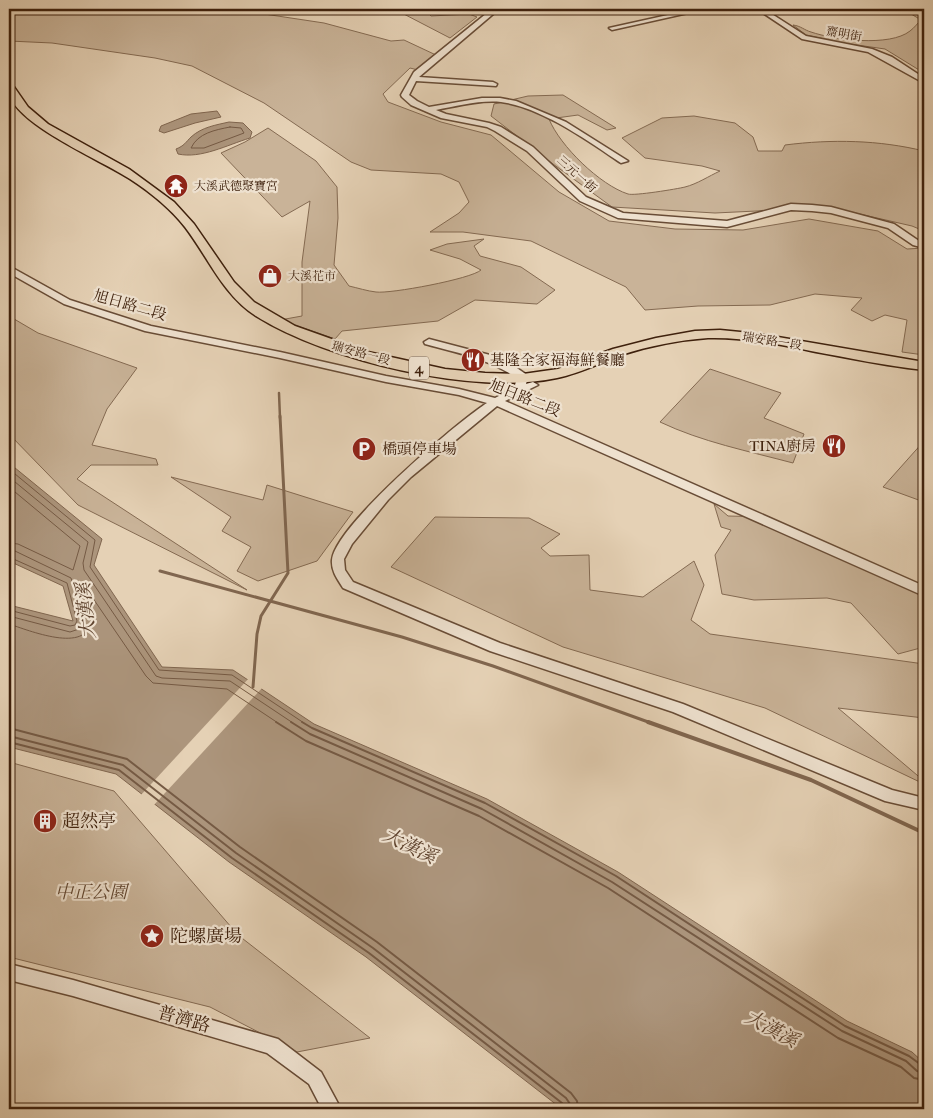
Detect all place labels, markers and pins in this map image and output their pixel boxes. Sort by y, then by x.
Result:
temple icon: 大溪武德聚寶宮 [163,173,189,199]
place label: 大溪武德聚寶宮 [194,179,278,193]
shop icon: 大溪花市 [257,263,283,289]
place label: 大溪花市 [288,269,336,283]
restaurant icon: 基隆全家福海鮮餐廳 [460,347,486,373]
place label: 基隆全家福海鮮餐廳 [490,351,625,369]
restaurant icon: TINA廚房 [821,433,847,459]
parking icon: 橋頭停車場 [351,436,377,462]
place label: TINA廚房 [749,437,816,455]
place label: 橋頭停車場 [382,440,457,458]
building icon: 超然亭 [32,808,58,834]
place label: 超然亭 [62,811,116,832]
place icon: 陀螺廣場 [139,923,165,949]
place label: 陀螺廣場 [170,926,242,947]

